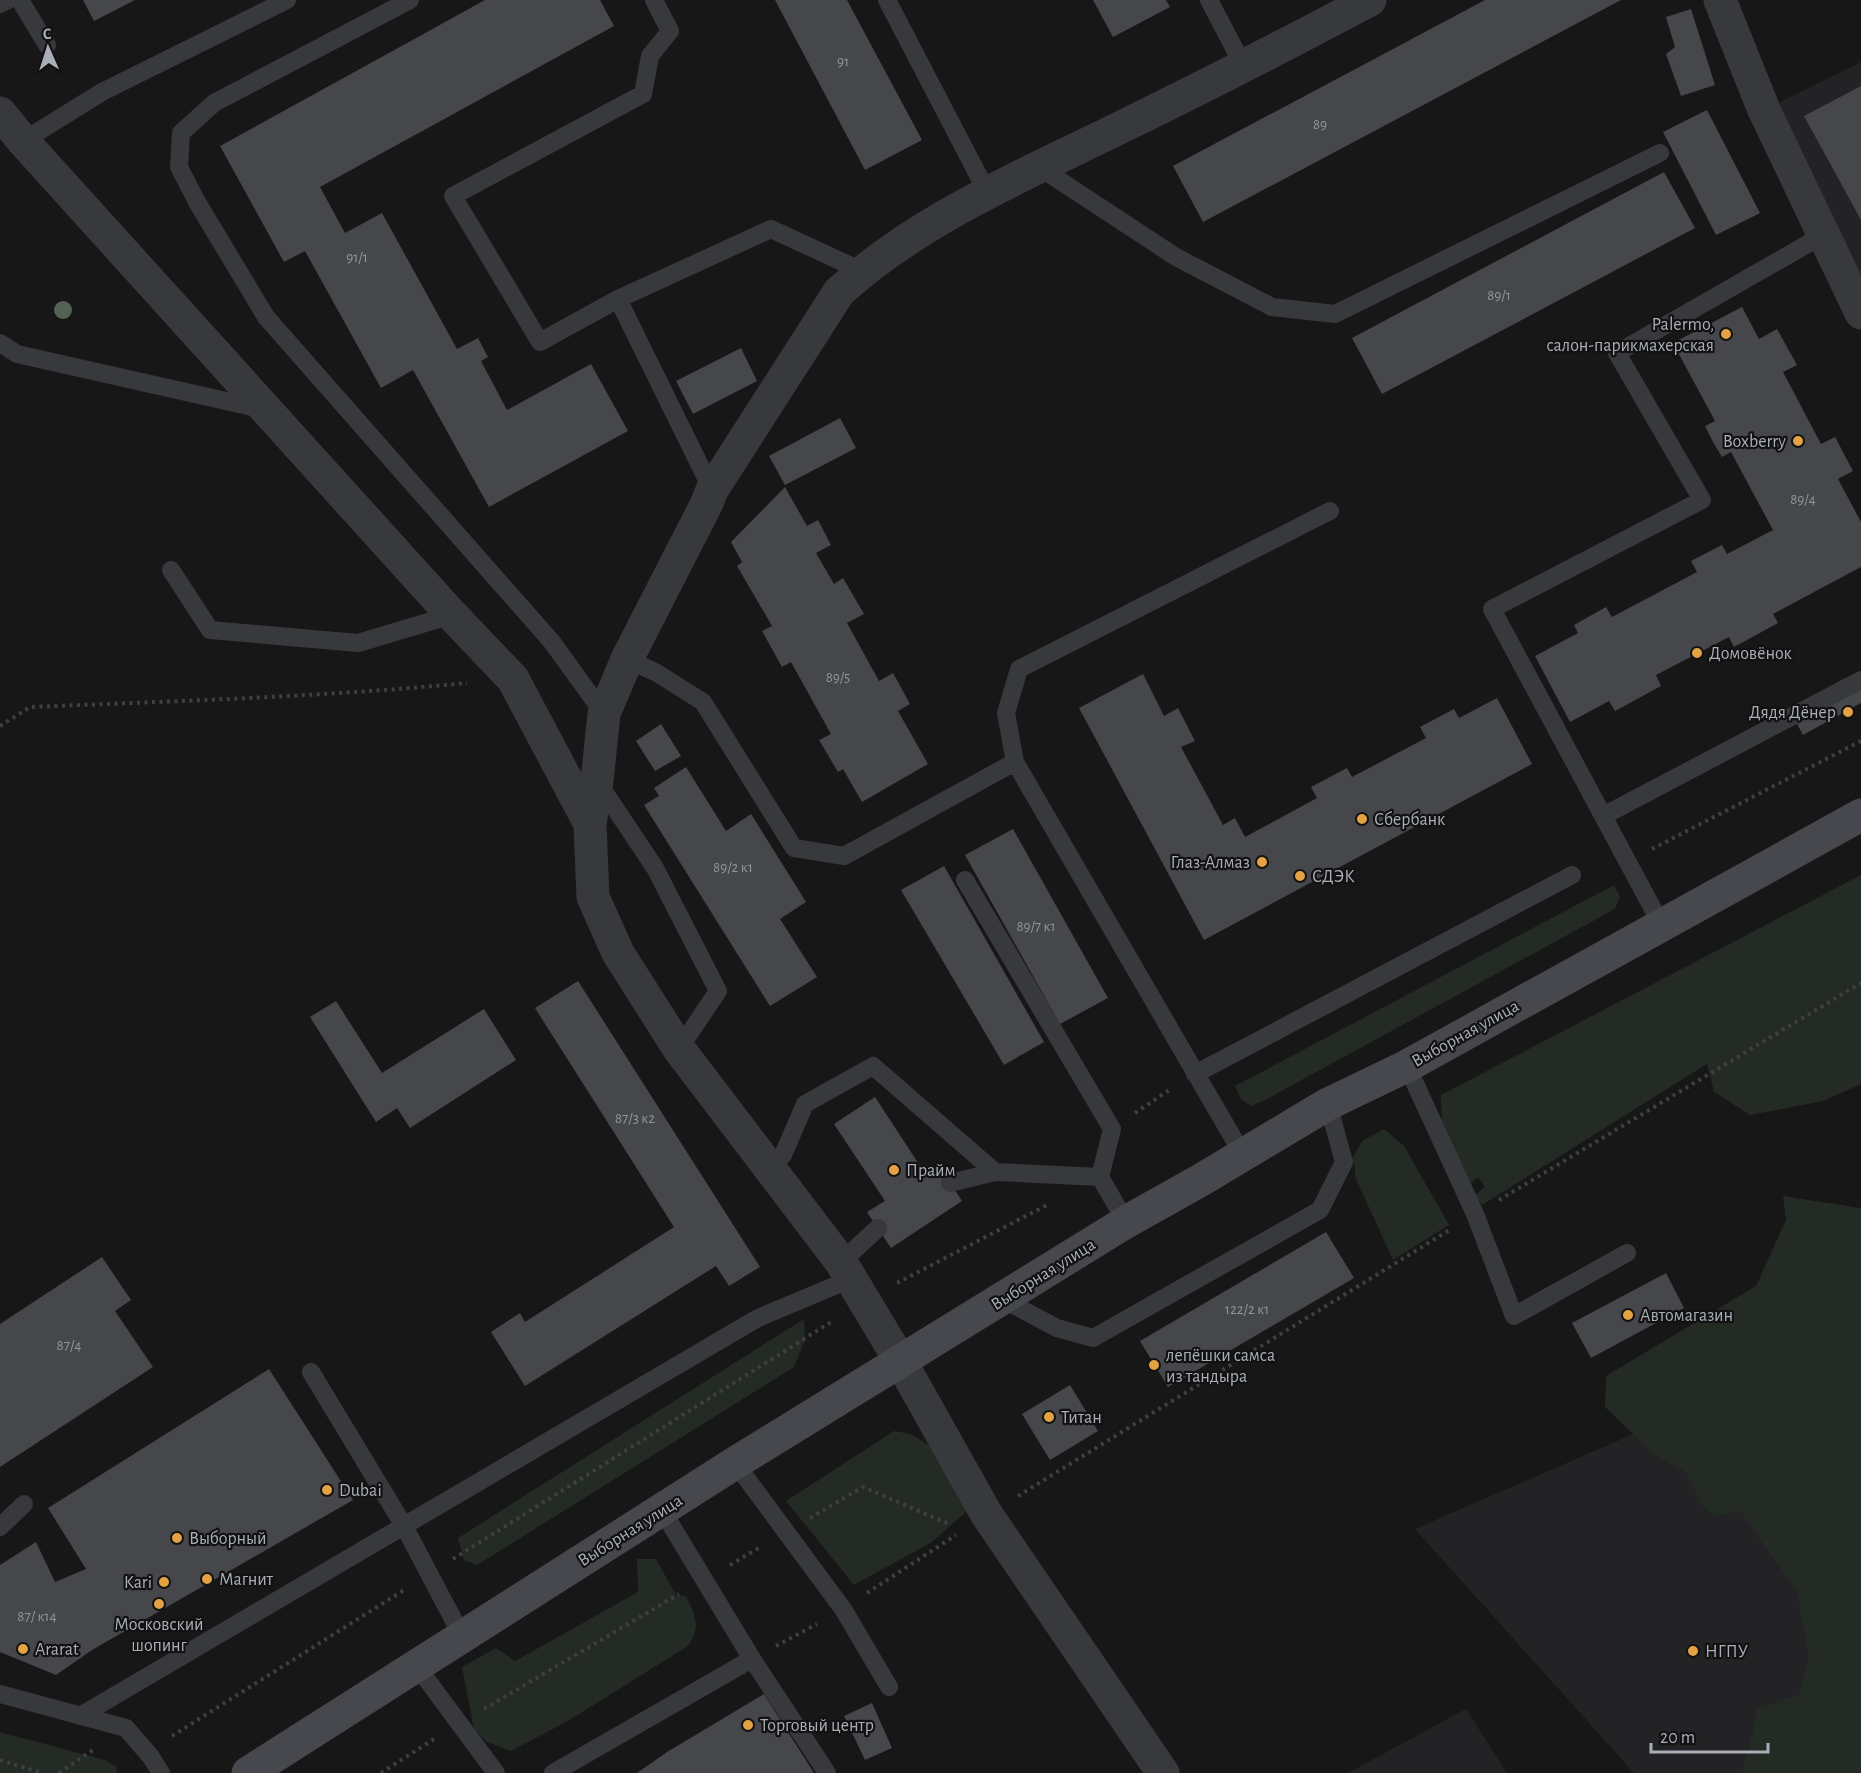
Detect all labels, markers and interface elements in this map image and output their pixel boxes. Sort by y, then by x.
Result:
north arrow [18,18,78,78]
text: С [42,26,52,42]
house number: 91 [837,54,849,69]
house number: 89 [1313,117,1327,132]
house number: 91/1 [346,250,368,265]
house number: 89/1 [1487,288,1511,303]
place label: Palermo, салон-парикмахерская [1547,316,1714,355]
marker: Palermo, салон-парикмахерская [1719,327,1733,341]
place label: Boxberry [1723,433,1786,451]
marker: Boxberry [1791,434,1805,448]
house number: 89/4 [1790,492,1816,507]
place label: Домовёнок [1709,645,1793,663]
marker: Домовёнок [1690,646,1704,660]
house number: 89/5 [826,670,850,685]
place label: Дядя Дёнер [1749,704,1836,722]
marker: Дядя Дёнер [1841,705,1855,719]
place label: Сбербанк [1374,810,1446,829]
marker: Сбербанк [1355,812,1369,826]
place label: Глаз-Алмаз [1170,854,1250,872]
marker: Глаз-Алмаз [1255,855,1269,869]
house number: 89/2 к1 [713,860,753,875]
place label: СДЭК [1312,868,1355,886]
marker: СДЭК [1293,869,1307,883]
house number: 89/7 к1 [1016,919,1056,934]
street label: Выборная улица [1408,996,1522,1071]
house number: 87/3 к2 [615,1111,655,1126]
place label: Прайм [906,1162,956,1180]
marker: Прайм [887,1163,901,1177]
street label: Выборная улица [988,1235,1099,1314]
house number: 122/2 к1 [1225,1302,1269,1317]
place label: Автомагазин [1640,1307,1733,1325]
marker: Автомагазин [1621,1308,1635,1322]
house number: 87/4 [57,1338,81,1353]
place label: лепёшки самса из тандыра [1166,1347,1275,1386]
marker: лепёшки самса из тандыра [1147,1358,1161,1372]
place label: Титан [1061,1409,1102,1427]
marker: Титан [1042,1410,1056,1424]
place label: Dubai [339,1482,382,1500]
marker: Dubai [320,1483,334,1497]
street label: Выборная улица [575,1491,686,1570]
place label: Выборный [189,1529,266,1548]
marker: Выборный [170,1531,184,1545]
place label: Магнит [219,1571,274,1589]
marker: Магнит [200,1572,214,1586]
place label: Kari [124,1574,152,1592]
marker: Kari [157,1575,171,1589]
marker: Московский шопинг [152,1597,166,1611]
house number: 87/ к14 [17,1609,57,1624]
place label: Московский шопинг [114,1616,204,1655]
place label: Ararat [35,1641,79,1659]
marker: Ararat [16,1642,30,1656]
place label: НГПУ [1705,1643,1748,1661]
marker: НГПУ [1686,1644,1700,1658]
scale bar [1651,1716,1768,1754]
place label: Торговый центр [760,1717,874,1735]
marker: Торговый центр [741,1718,755,1732]
text: 20 m [1660,1729,1695,1747]

